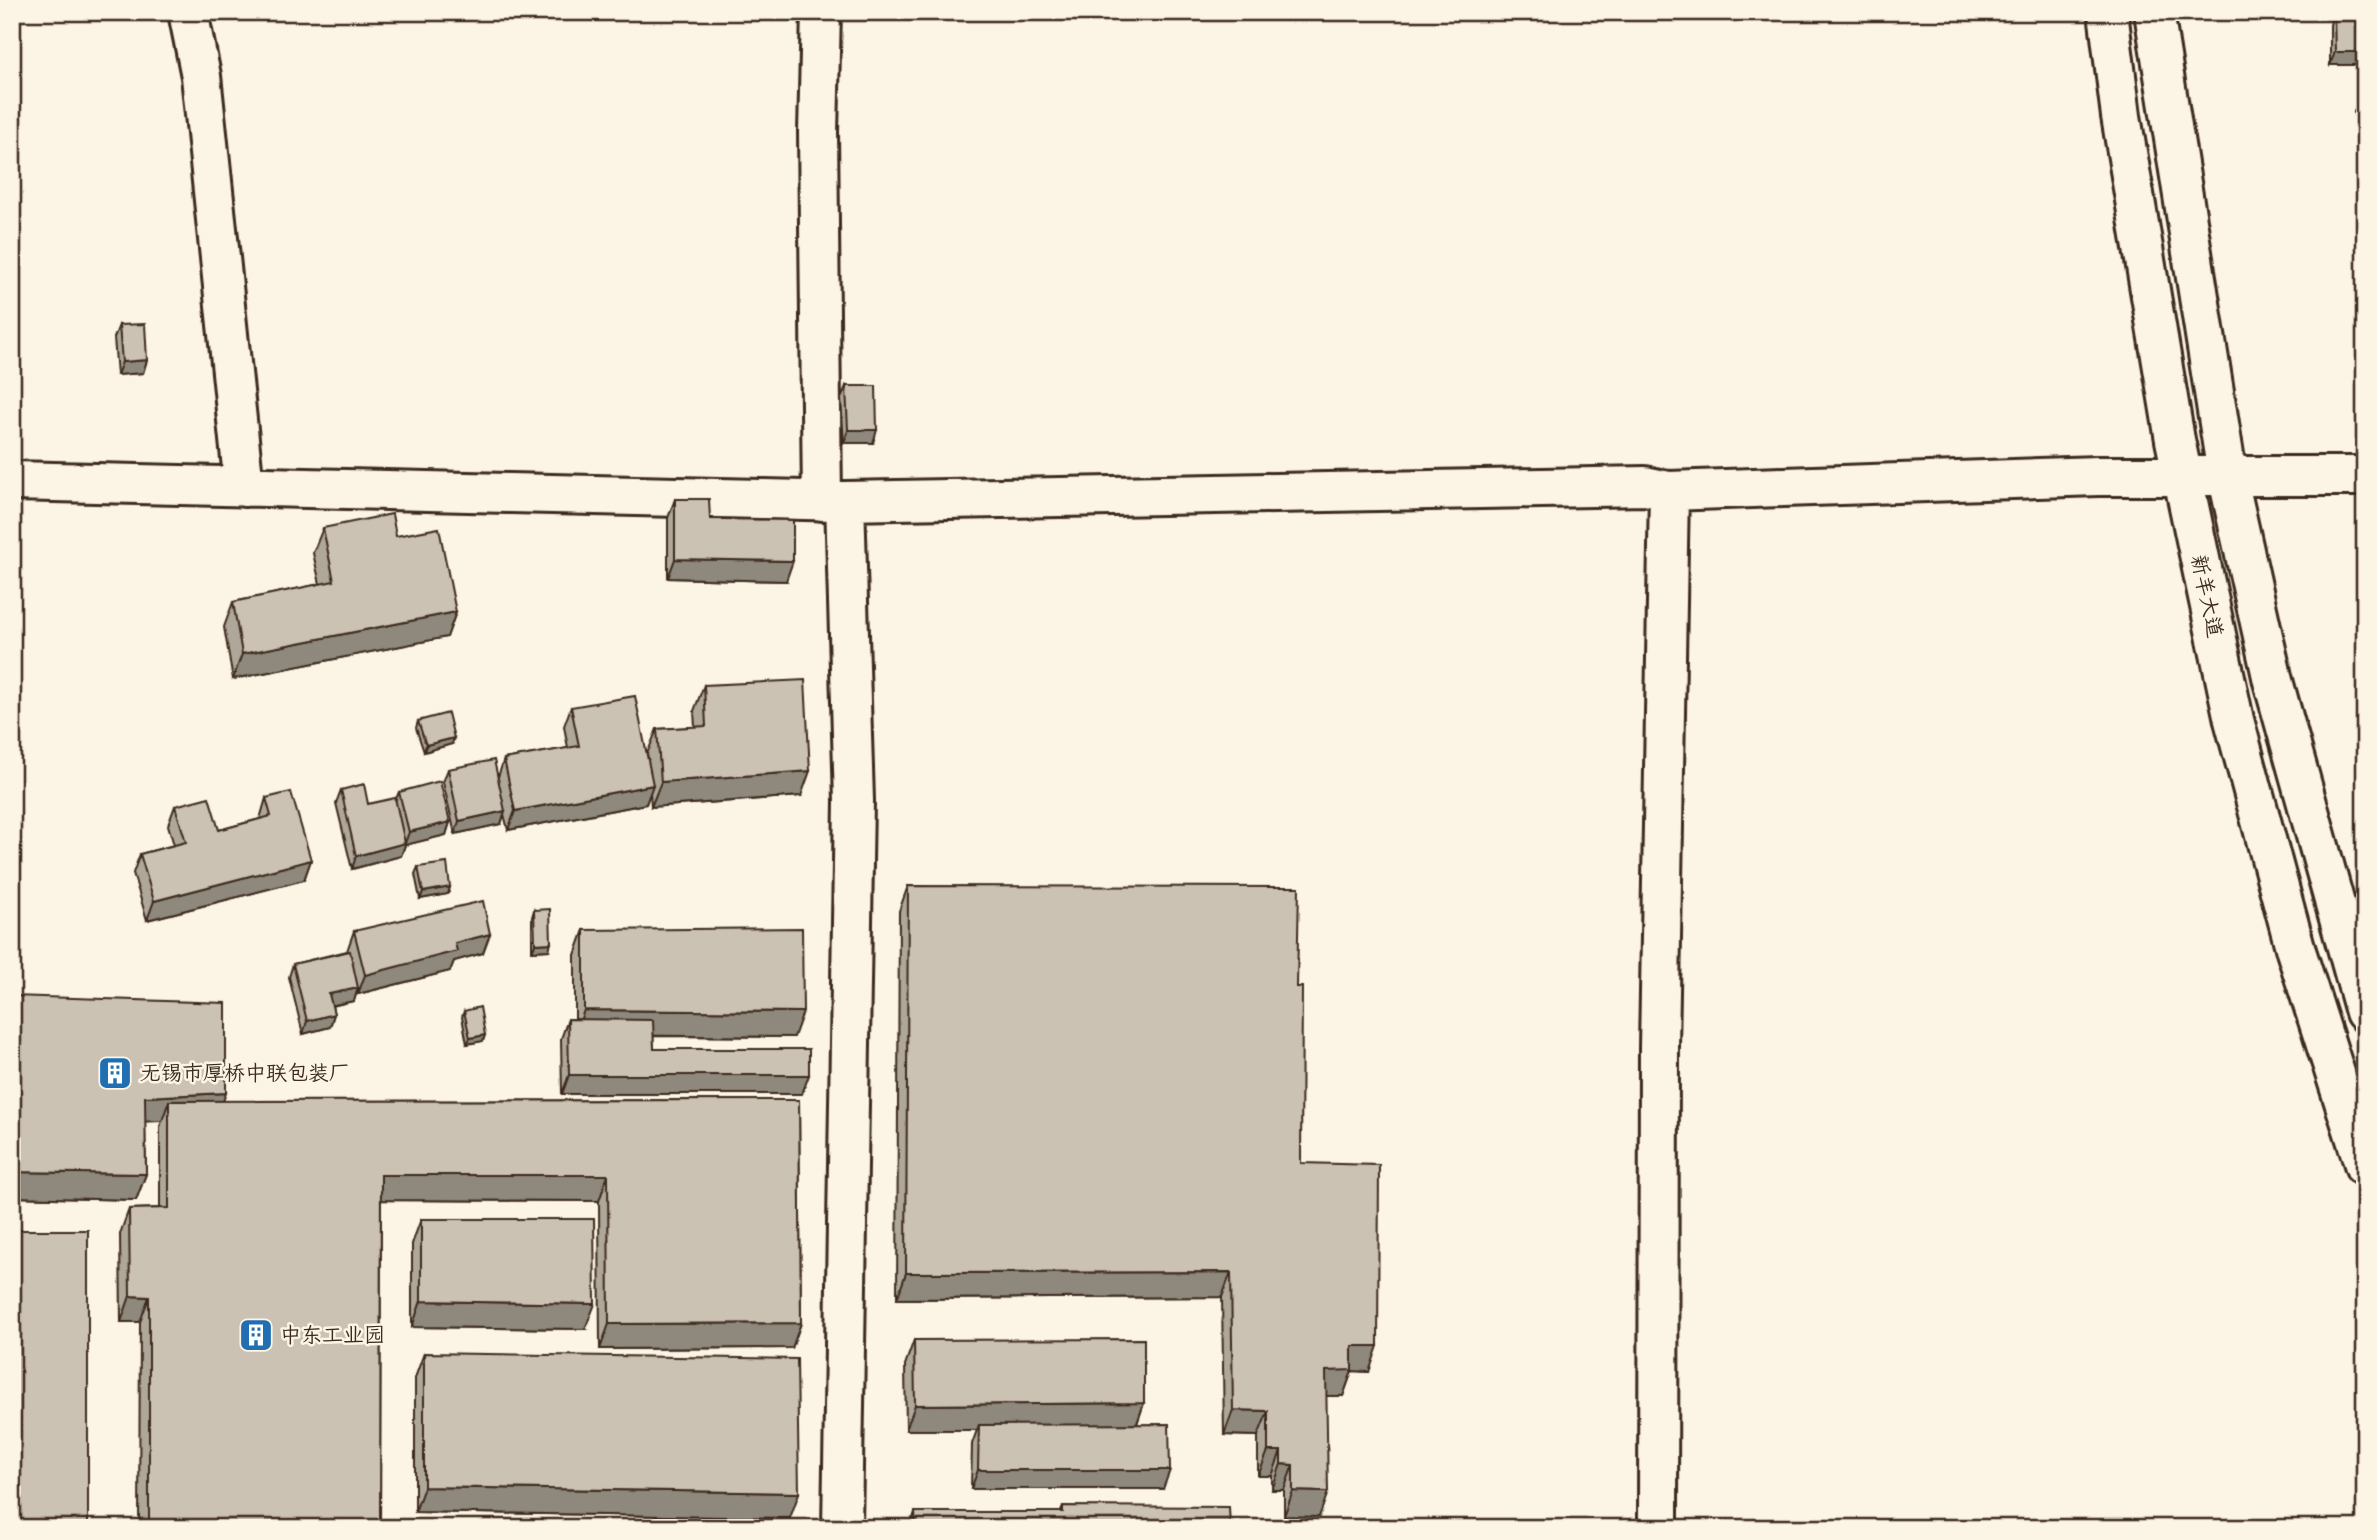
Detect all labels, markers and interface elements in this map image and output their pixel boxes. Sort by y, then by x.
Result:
street label: 新羊大道 [2181,552,2230,641]
building icon: 无锡市厚桥中联包装厂 [96,1054,134,1092]
place label: 无锡市厚桥中联包装厂 [140,1058,350,1091]
building icon: 中东工业园 [237,1316,275,1354]
place label: 中东工业园 [280,1320,385,1353]

